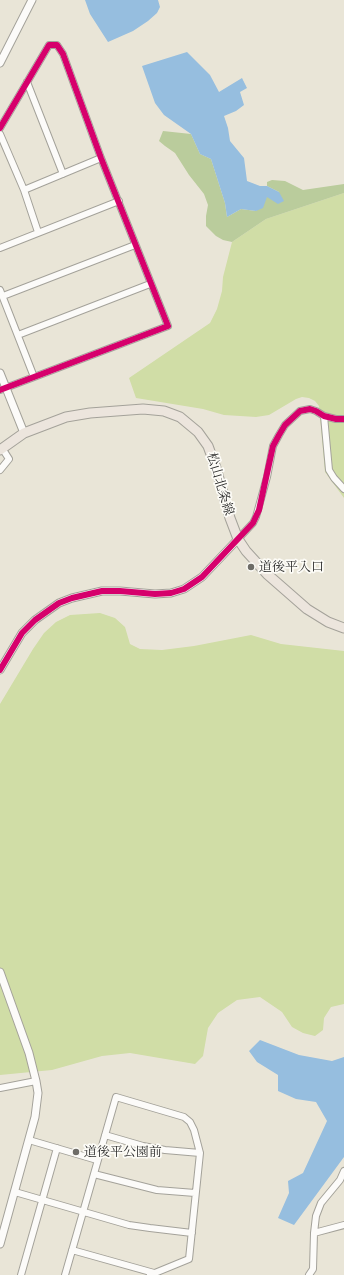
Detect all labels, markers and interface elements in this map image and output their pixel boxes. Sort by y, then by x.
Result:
street label: 松山北条線 [203,451,237,517]
place label: 道後平入口 [259,559,324,575]
marker: 道後平入口 [246,562,256,572]
place label: 道後平公園前 [84,1144,162,1160]
marker: 道後平公園前 [71,1147,81,1157]

